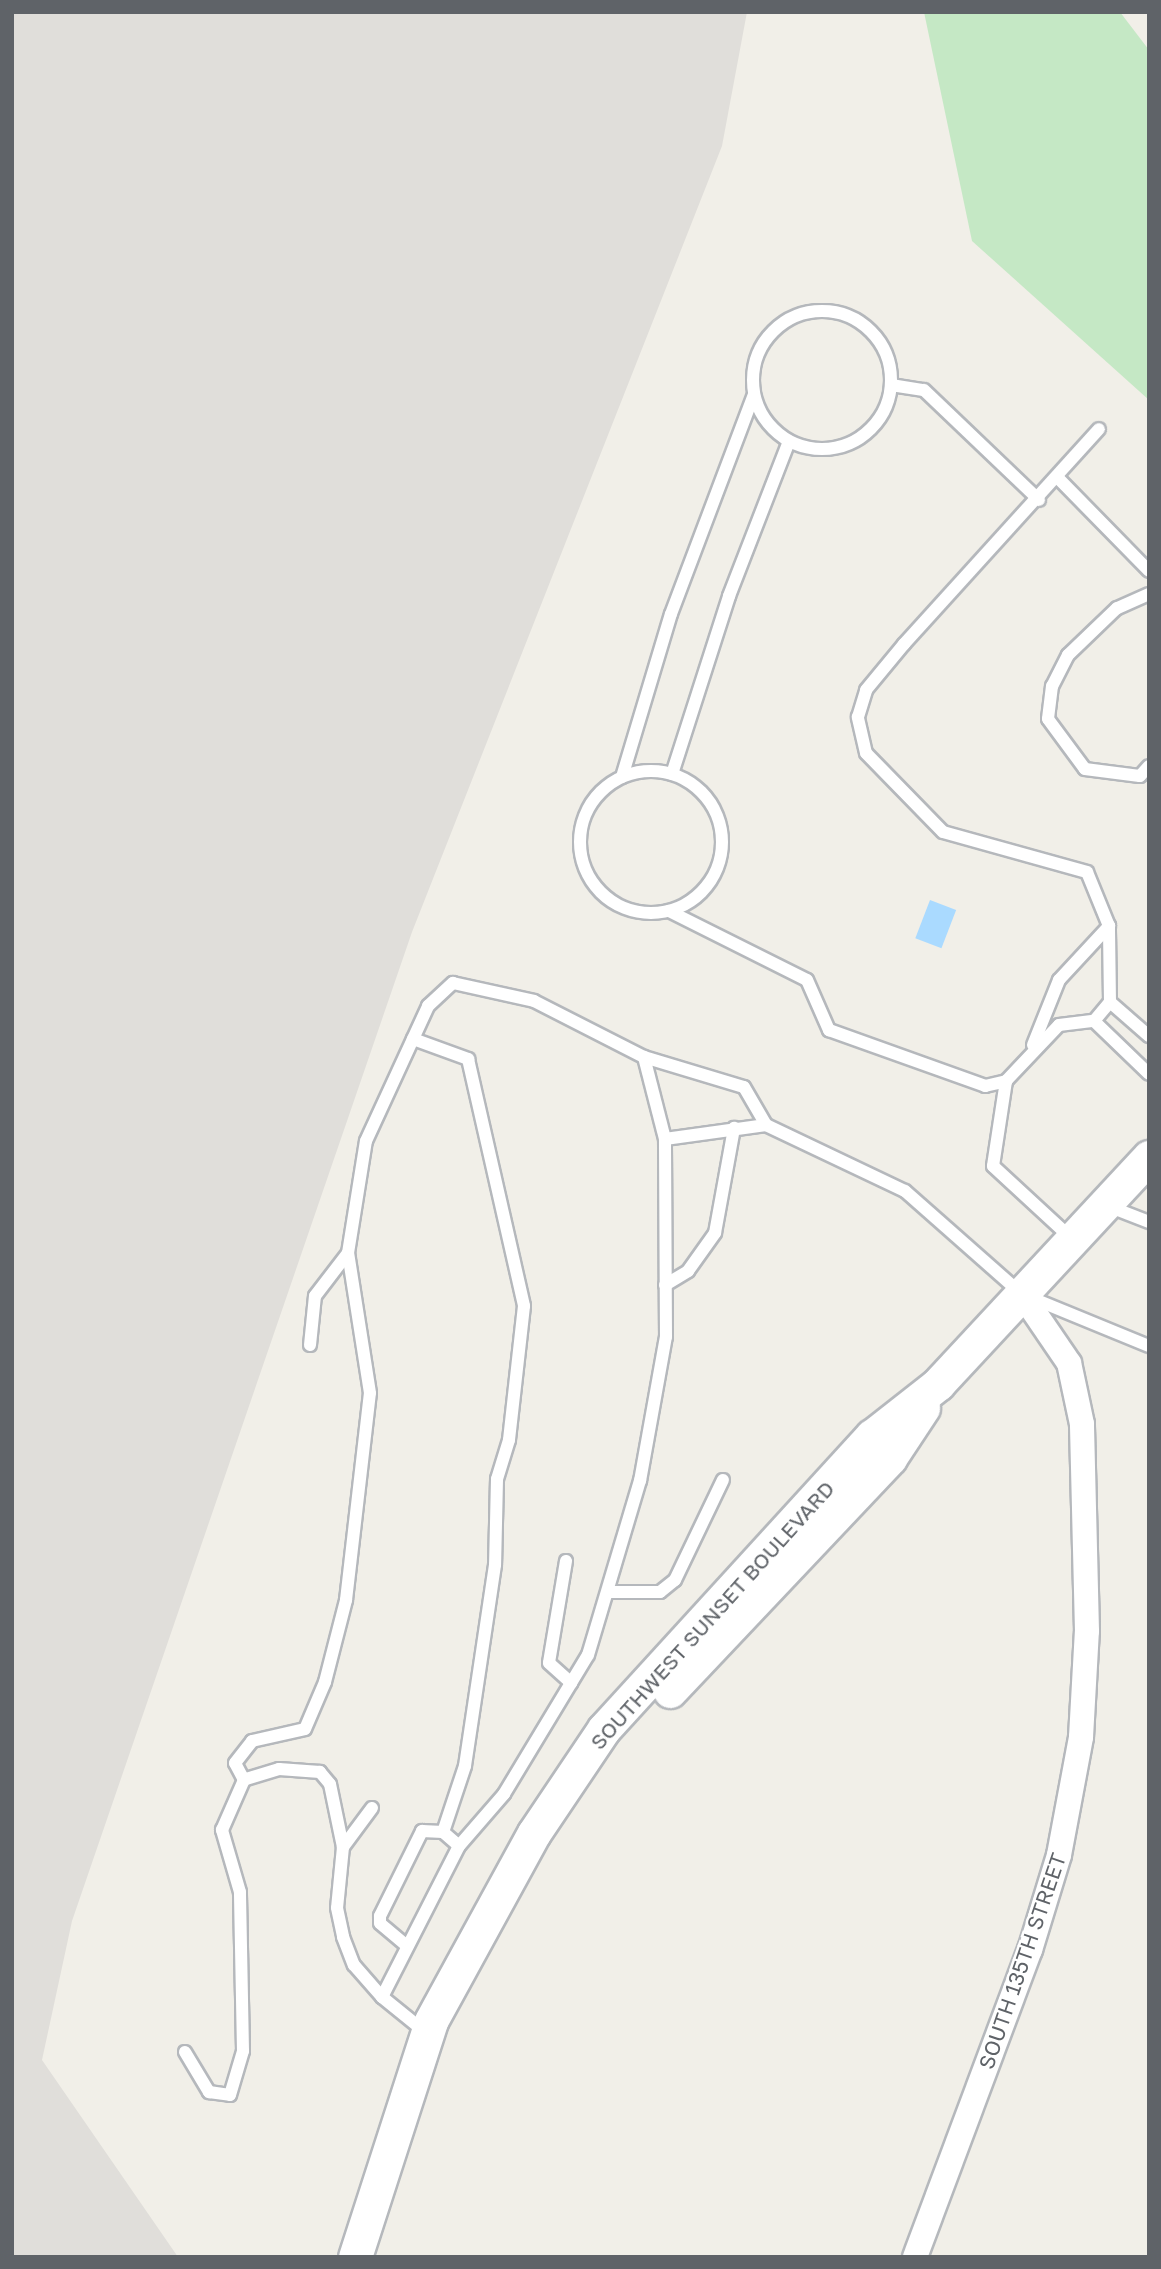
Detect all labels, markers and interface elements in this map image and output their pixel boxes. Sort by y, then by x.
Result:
street label: SOUTHWEST SUNSET BOULEVARD [585,1476,839,1754]
street label: SOUTH 135TH STREET [973,1850,1071,2072]

